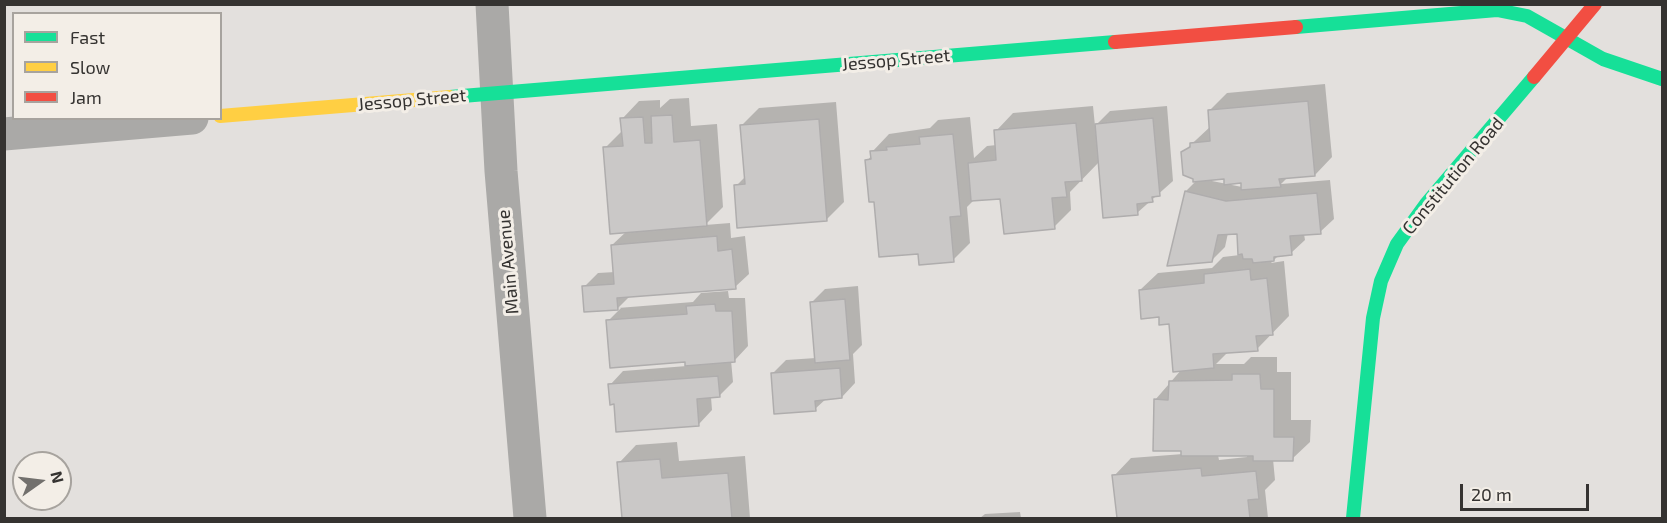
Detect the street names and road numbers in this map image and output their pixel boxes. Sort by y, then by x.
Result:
street label: Jessop Street [841,45,951,75]
street label: Jessop Street [357,85,467,115]
street label: Constitution Road [1398,113,1508,239]
street label: Main Avenue [493,209,523,315]

